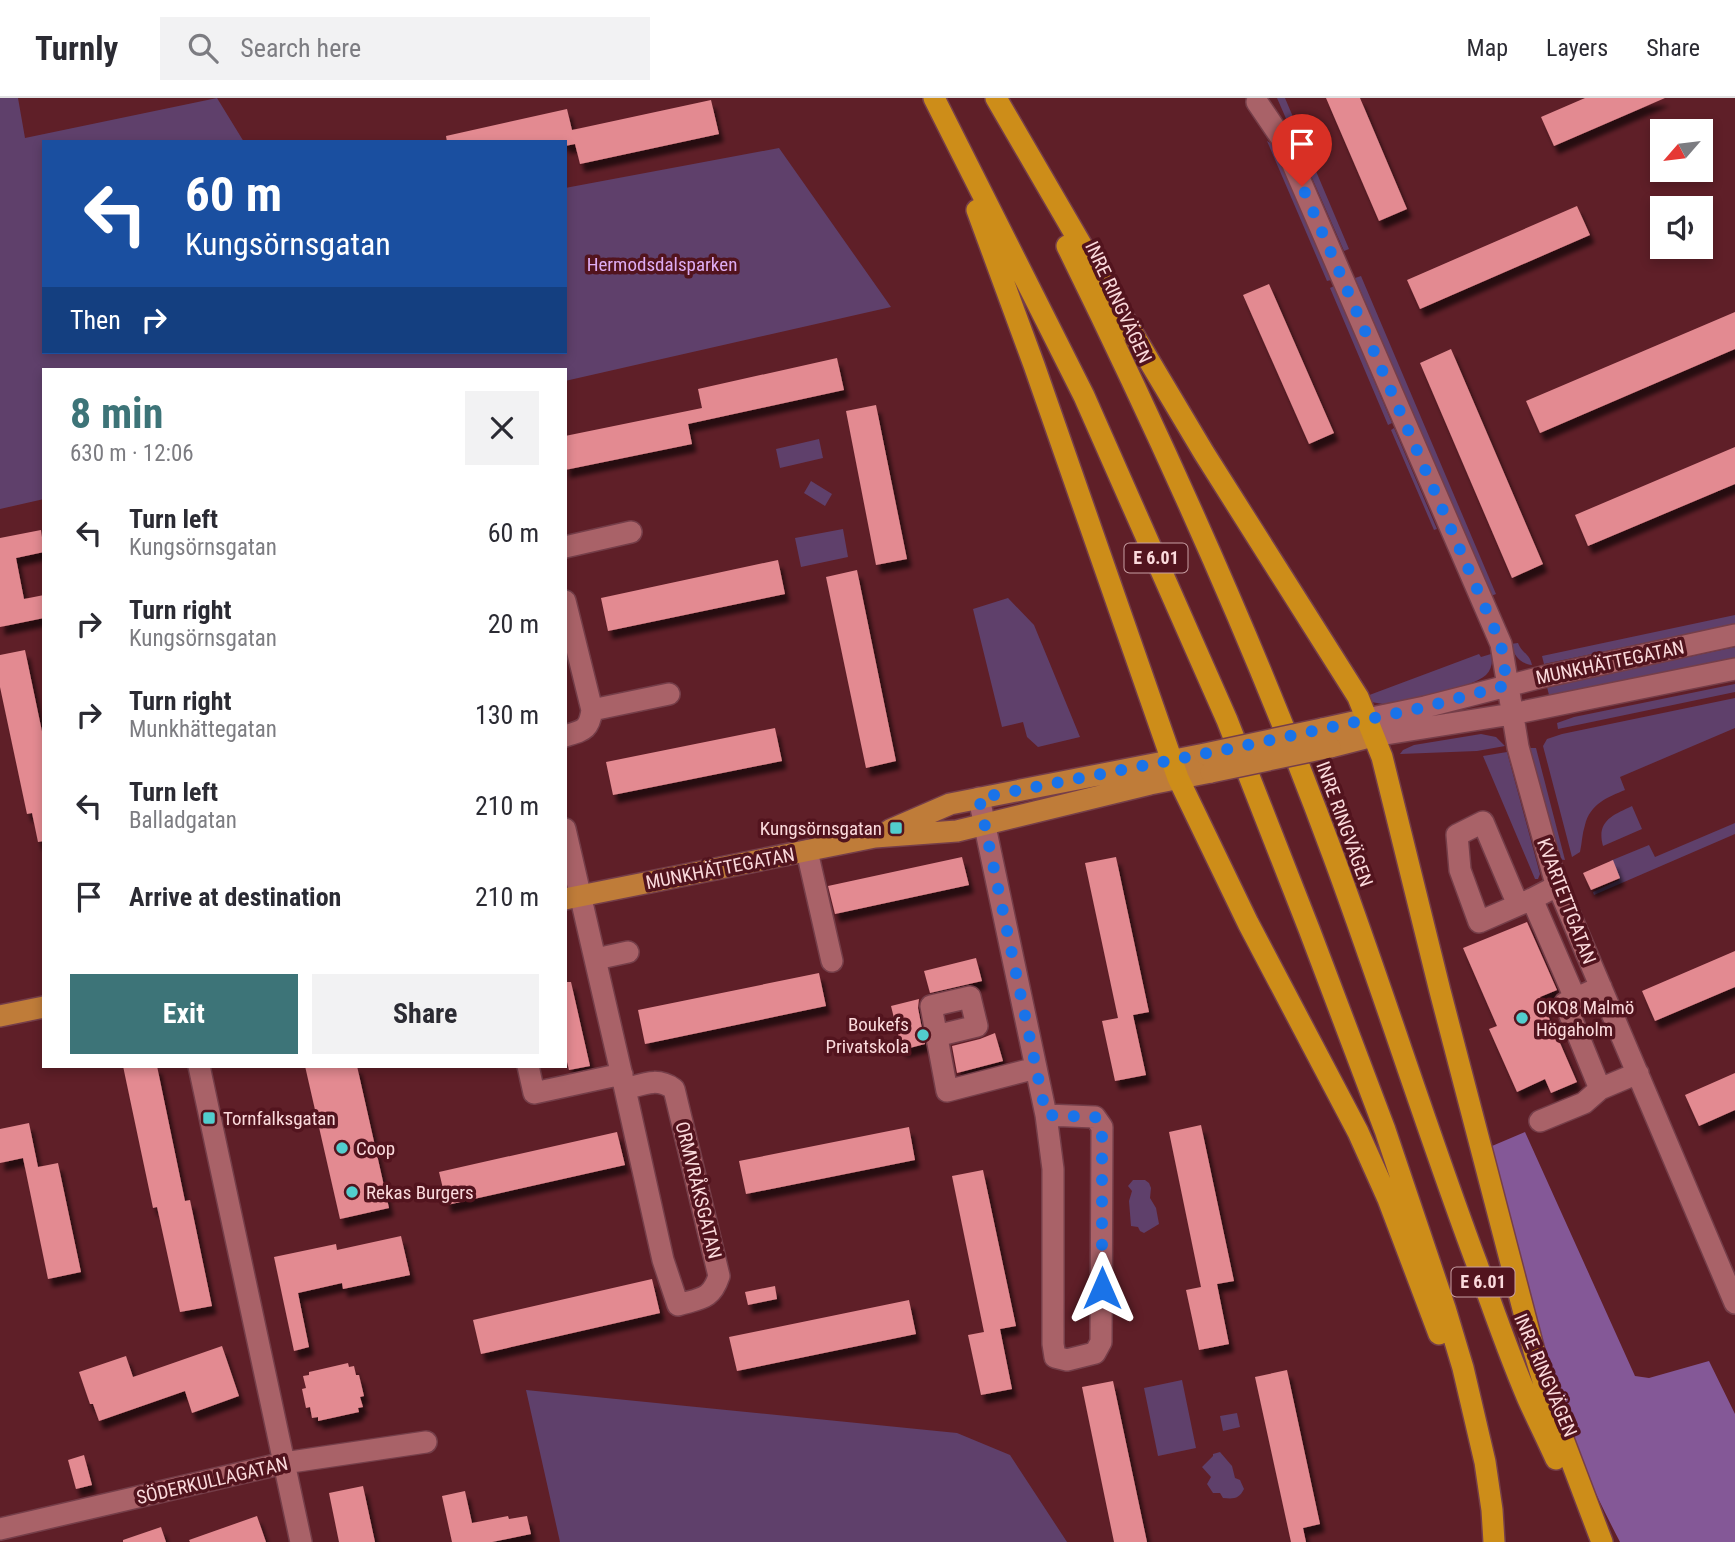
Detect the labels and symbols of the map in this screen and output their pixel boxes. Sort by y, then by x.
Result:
pin [1272,114,1332,186]
north arrow [1650,119,1713,182]
street label: INRE RINGVÄGEN [1080,238,1157,367]
park label: Hermodsdalsparken [587,253,737,276]
road number: E 6.01 [1124,544,1188,572]
street label: MUNKHÄTTEGATAN [1534,636,1686,689]
street label: INRE RINGVÄGEN [1311,758,1378,890]
place label: Kungsörnsgatan [760,817,882,840]
marker: Kungsörnsgatan [888,820,904,836]
street label: KVARTETTGATAN [1532,835,1601,967]
street label: MUNKHÄTTEGATAN [644,843,796,894]
place label: OKQ8 Malmö Högaholm [1536,996,1634,1041]
marker: OKQ8 Malmö Högaholm [1514,1010,1530,1026]
place label: Boukefs Privatskola [825,1013,909,1058]
marker: Boukefs Privatskola [915,1027,931,1043]
place label: Tornfalksgatan [223,1107,336,1130]
marker: Tornfalksgatan [201,1110,217,1126]
street label: ORMVRÅKSGATAN [670,1119,727,1261]
place label: Coop [356,1137,395,1160]
marker: Coop [334,1140,350,1156]
place label: Rekas Burgers [366,1181,474,1204]
marker: Rekas Burgers [344,1184,360,1200]
position arrow [1065,1251,1139,1325]
road number: E 6.01 [1452,1268,1514,1296]
street label: INRE RINGVÄGEN [1509,1310,1582,1440]
street label: SÖDERKULLAGATAN [134,1452,290,1509]

